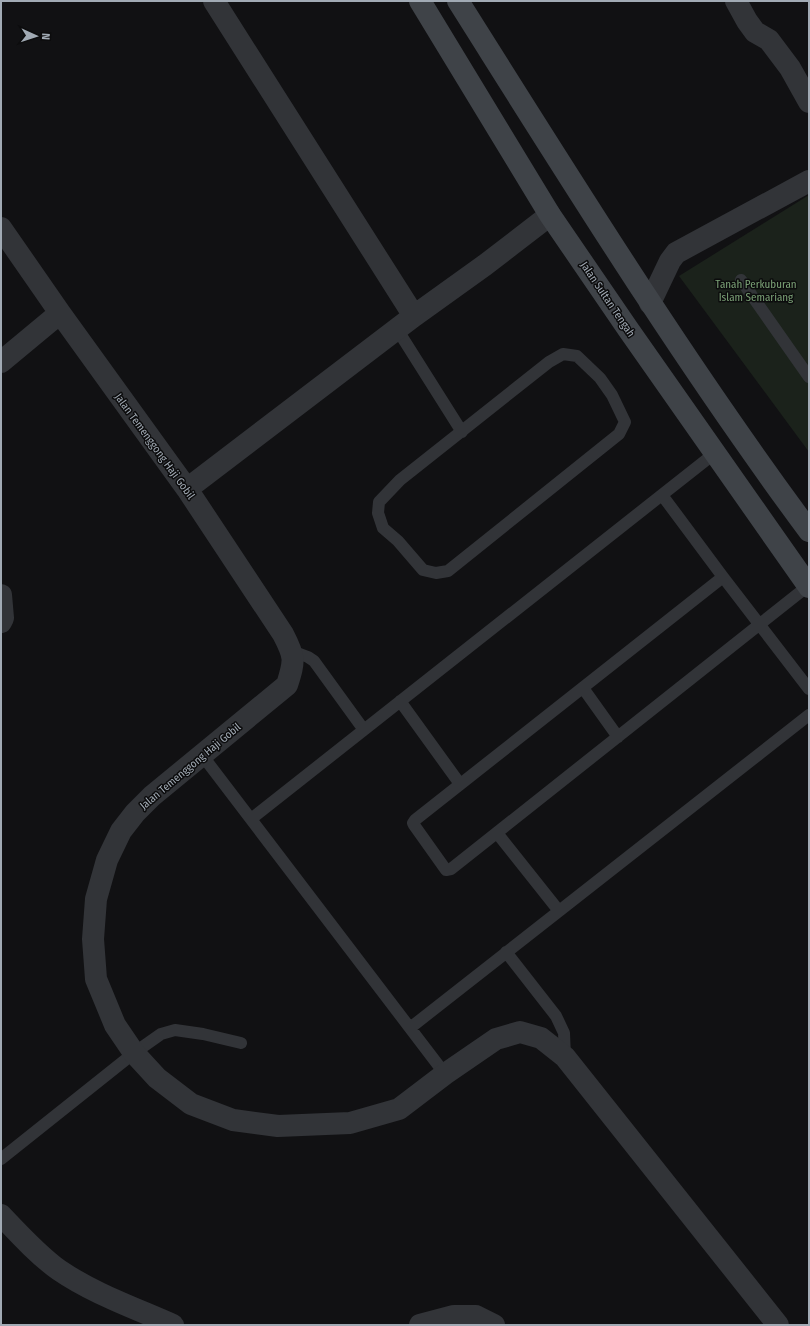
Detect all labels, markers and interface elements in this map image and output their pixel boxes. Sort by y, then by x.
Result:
north arrow [16,16,56,56]
text: N [39,33,52,40]
street label: Jalan Sultan Tengah [578,259,638,339]
park label: Tanah Perkuburan Islam Semariang [715,278,797,304]
street label: Jalan Temenggong Haji Gobil [112,391,197,502]
street label: Jalan Temenggong Haji Gobil [137,720,243,812]

